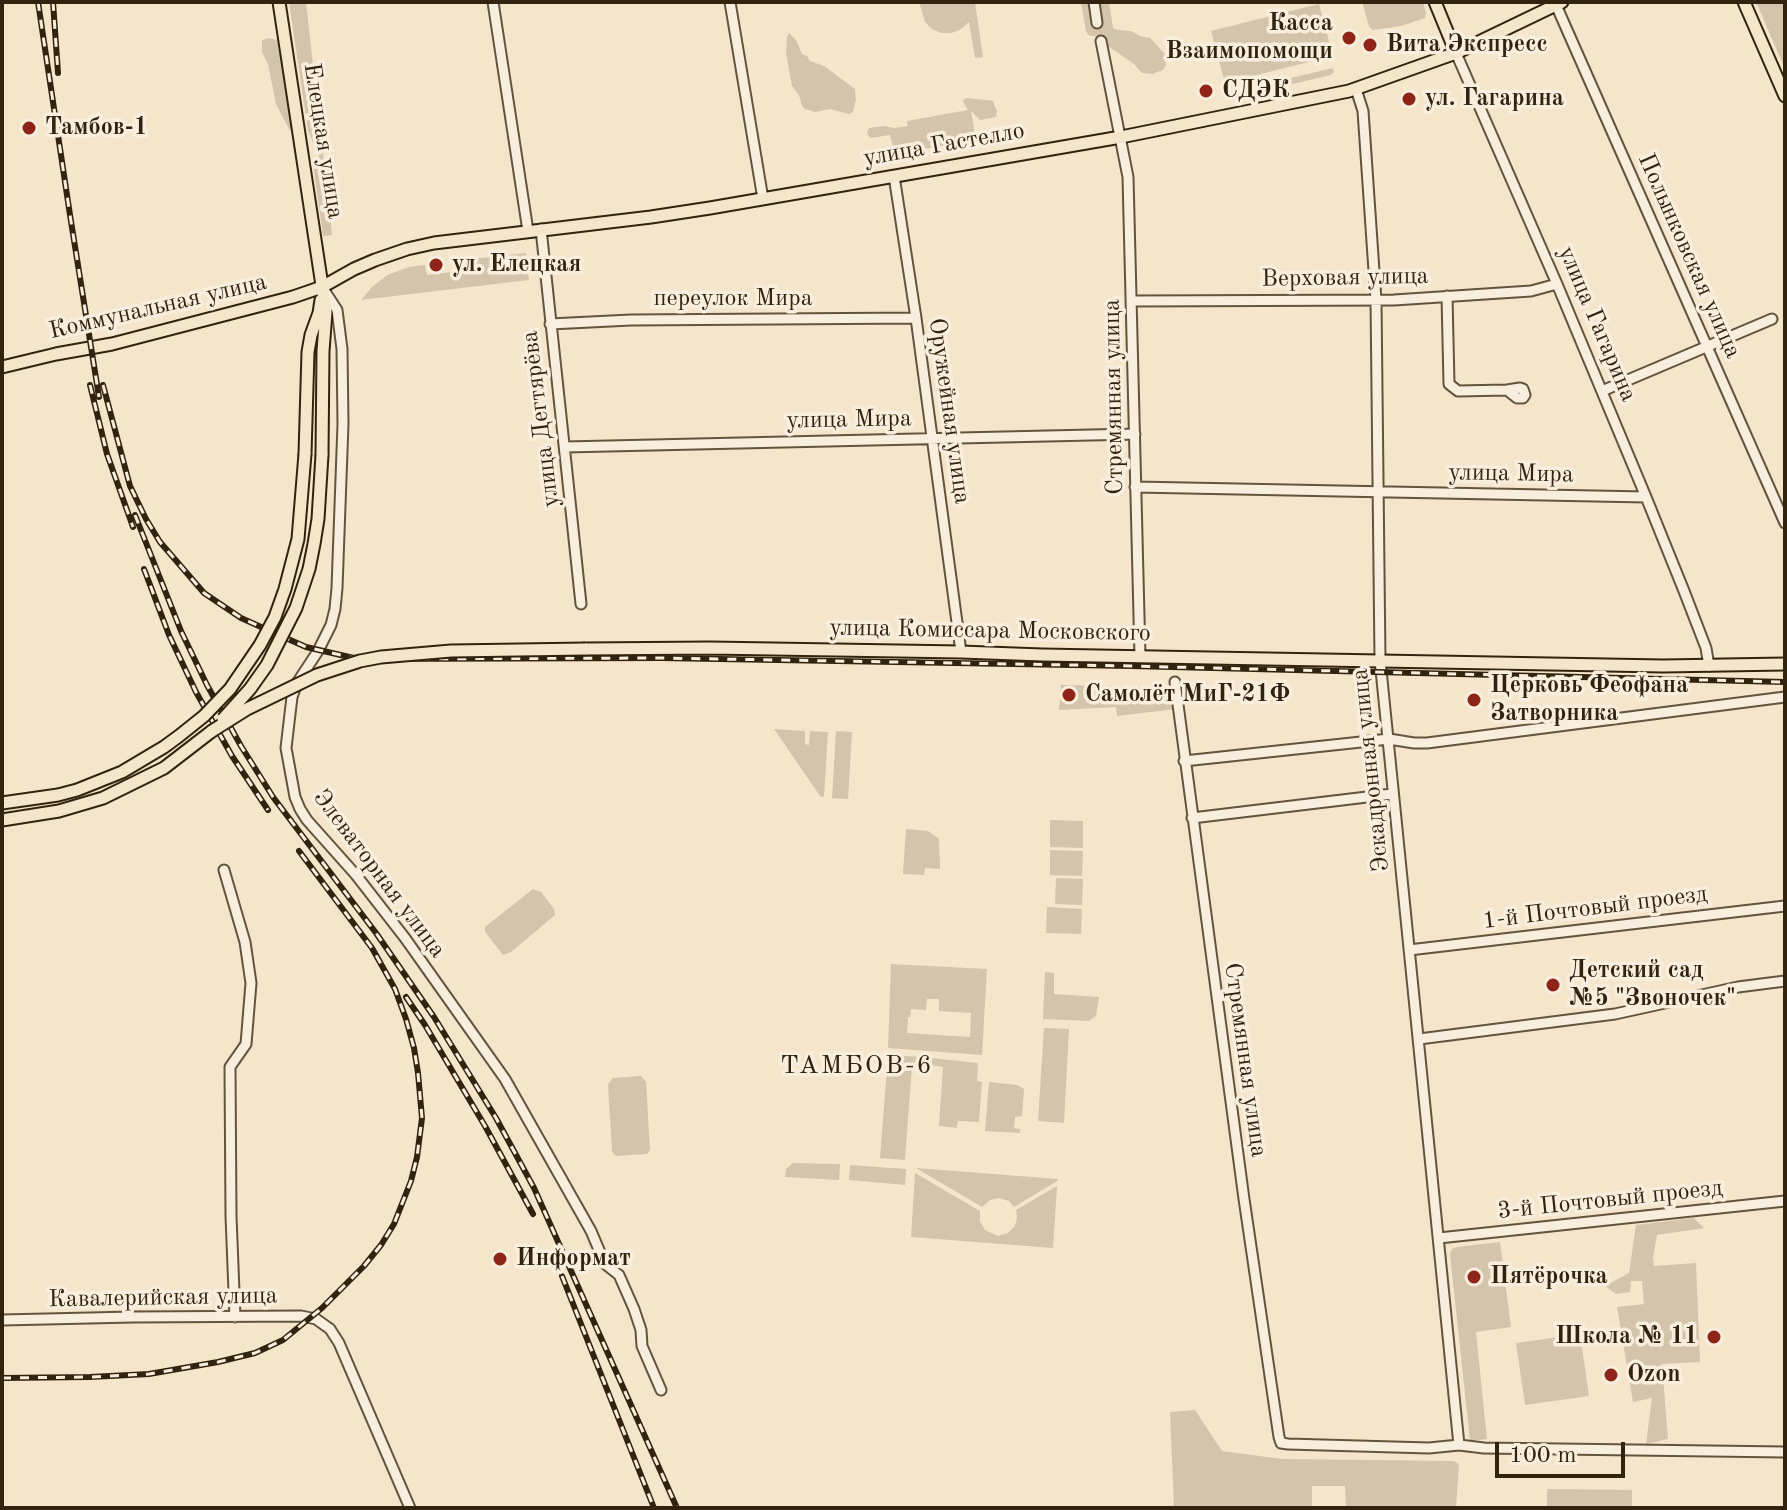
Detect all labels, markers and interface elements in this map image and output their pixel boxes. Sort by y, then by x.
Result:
place label: Касса Взаимопомощи [1166,10,1333,66]
marker: Касса Взаимопомощи [1340,29,1358,47]
place label: Вита Экспресс [1386,31,1548,59]
marker: Вита Экспресс [1361,36,1379,54]
street label: Елецкая улица [296,61,350,221]
place label: СДЭК [1222,77,1289,105]
marker: СДЭК [1197,82,1215,100]
place label: ул. Гагарина [1425,85,1564,113]
marker: ул. Гагарина [1400,90,1418,108]
place label: Тамбов-1 [45,114,148,142]
street label: улица Гастелло [861,117,1027,173]
marker: Тамбов-1 [20,119,38,137]
street label: Полынковская улица [1631,149,1747,363]
street label: улица Гагарина [1551,242,1643,406]
place label: ул. Елецкая [452,251,581,279]
marker: ул. Елецкая [427,256,445,274]
street label: Верховая улица [1261,262,1429,294]
street label: Коммунальная улица [46,268,270,346]
street label: переулок Мира [653,285,813,313]
street label: Стремянная улица [1098,299,1130,495]
street label: Оружейная улица [922,316,976,506]
street label: улица Дегтярёва [516,329,566,509]
street label: улица Мира [786,405,912,435]
street label: улица Мира [1448,459,1574,489]
street label: улица Комиссара Московского [829,614,1151,648]
street label: Эскадронная улица [1346,667,1396,873]
place label: Церковь Феофана Затворника [1490,672,1688,728]
place label: Самолёт МиГ-21Ф [1085,681,1290,709]
marker: Самолёт МиГ-21Ф [1060,686,1078,704]
marker: Церковь Феофана Затворника [1465,691,1483,709]
street label: Элеваторная улица [306,784,452,964]
street label: 1-й Почтовый проезд [1481,880,1709,936]
place label: Детский сад №5 "Звоночек" [1569,957,1736,1013]
street label: Стремянная улица [1217,961,1273,1159]
marker: Детский сад №5 "Звоночек" [1544,976,1562,994]
district label: ТАМБОВ-6 [780,1050,934,1082]
street label: 3-й Почтовый проезд [1496,1174,1724,1226]
place label: Информат [516,1245,631,1273]
marker: Информат [491,1250,509,1268]
place label: Пятёрочка [1490,1263,1608,1291]
marker: Пятёрочка [1465,1268,1483,1286]
street label: Кавалерийская улица [48,1282,278,1314]
place label: Школа № 11 [1555,1323,1698,1351]
marker: Школа № 11 [1705,1328,1723,1346]
place label: Ozon [1627,1361,1681,1389]
marker: Ozon [1602,1366,1620,1384]
scale bar [1499,1426,1629,1476]
text: 100 m [1509,1444,1577,1468]

